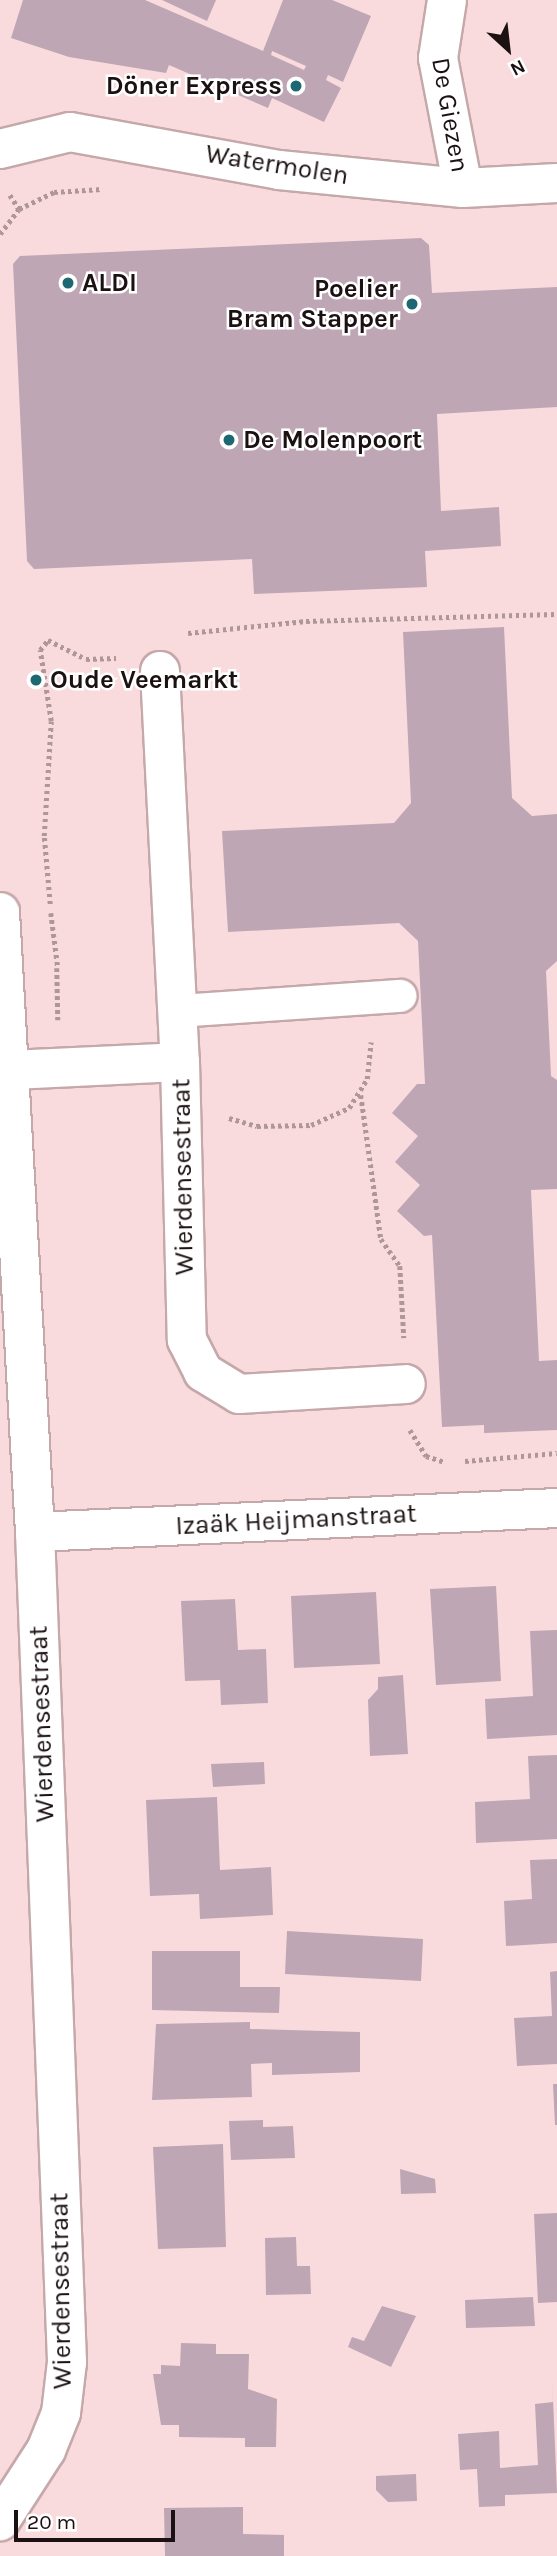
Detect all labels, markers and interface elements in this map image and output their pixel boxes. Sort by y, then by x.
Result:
north arrow [473,14,543,84]
street label: De Giezen [425,55,475,175]
text: N [506,55,529,81]
place label: Döner Express [106,70,282,102]
marker: Döner Express [288,78,304,94]
street label: Watermolen [203,138,351,192]
place label: ALDI [82,267,137,299]
place label: Poelier Bram Stapper [227,273,398,334]
marker: ALDI [60,275,76,291]
marker: Poelier Bram Stapper [404,296,420,312]
place label: De Molenpoort [243,424,422,456]
marker: De Molenpoort [221,432,237,448]
place label: Oude Veemarkt [50,664,238,696]
marker: Oude Veemarkt [28,672,44,688]
street label: Wierdensestraat [166,1079,200,1275]
street label: Izaäk Heijmanstraat [175,1498,417,1542]
street label: Wierdensestraat [23,1625,61,1823]
street label: Wierdensestraat [44,2193,78,2389]
scale bar [18,2496,178,2540]
text: 20 m [27,2510,76,2534]

